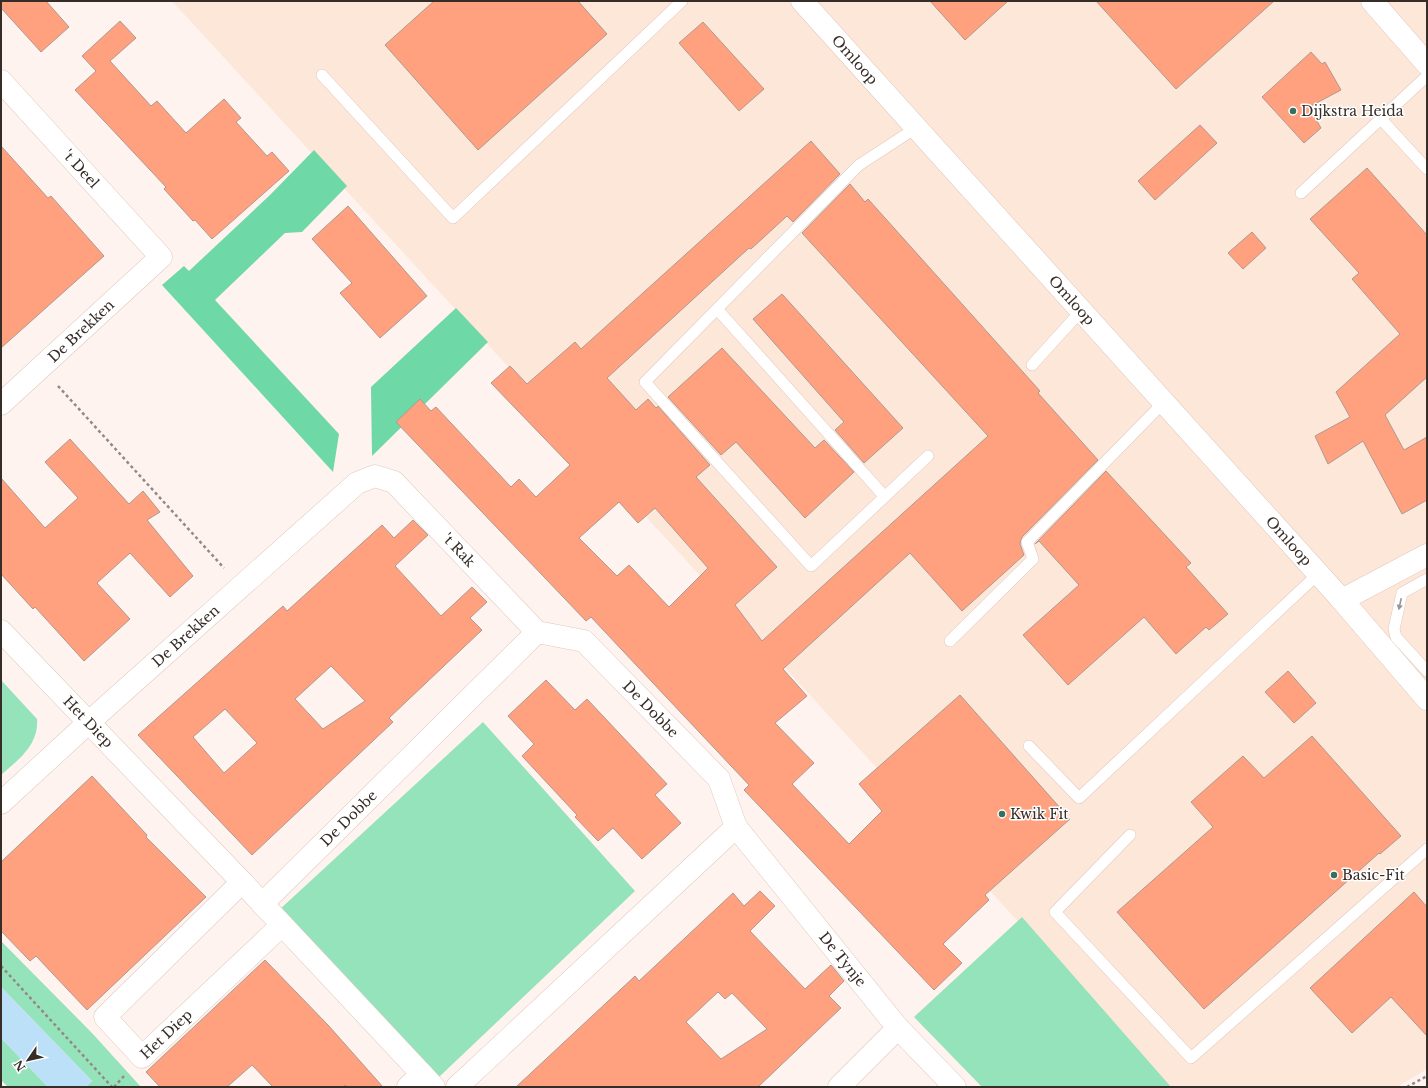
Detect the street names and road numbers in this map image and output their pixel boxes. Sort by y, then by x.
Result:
street label: Omloop [828,31,882,88]
street label: 't Deel [59,146,103,192]
street label: Omloop [1045,272,1099,329]
street label: De Brekken [44,296,118,366]
street label: Omloop [1262,512,1316,570]
street label: 't Rak [439,529,479,571]
street label: De Brekken [148,601,223,671]
street label: De Dobbe [619,677,682,741]
street label: Het Diep [59,692,117,751]
street label: De Dobbe [317,786,381,850]
street label: De Tynje [815,928,870,990]
street label: Het Diep [136,1006,196,1063]

